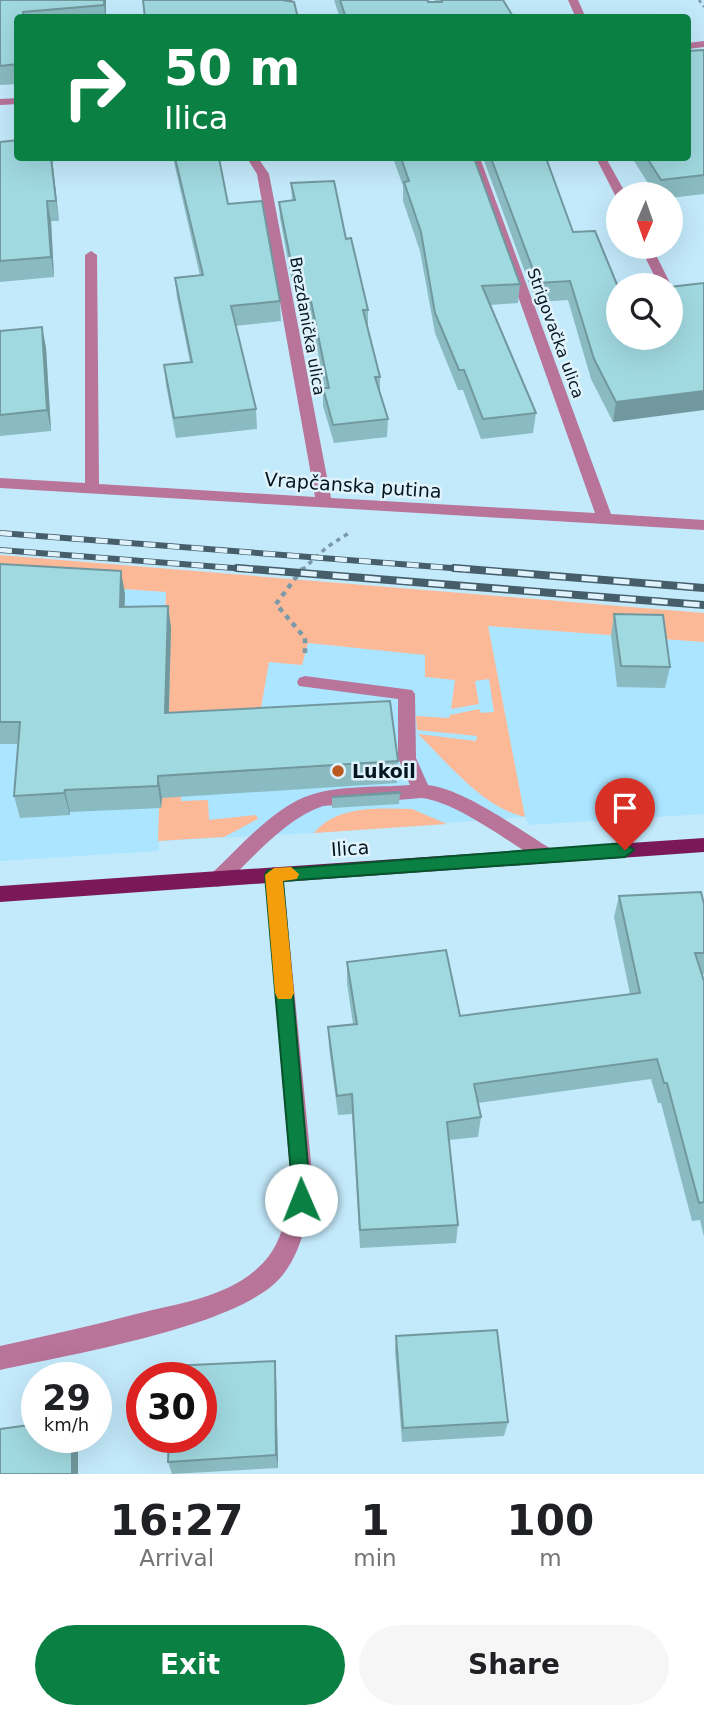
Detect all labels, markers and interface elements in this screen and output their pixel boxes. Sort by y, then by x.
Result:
text: 50 m [164,40,300,97]
icon: right [49,42,140,133]
text: Ilica [164,99,228,137]
north arrow [606,182,682,259]
map controls [606,182,683,350]
street label: Brezdanička ulica [286,255,329,397]
street label: Strigovačka ulica [523,266,588,401]
button: search [606,273,683,350]
street label: Vrapčanska putina [264,468,442,502]
place label: Lukoil [352,760,416,782]
marker: Lukoil [330,763,346,779]
pin [595,778,655,850]
icon: arrive [606,789,644,827]
street label: Ilica [330,836,370,860]
position arrow [264,1163,338,1237]
speed limit sign: 30 [126,1362,217,1453]
text: 29 [42,1378,91,1418]
text: km/h [44,1414,89,1435]
text: 16:27 [110,1496,244,1545]
text: 1 [360,1496,390,1545]
text: 100 [507,1496,594,1545]
text: Arrival [139,1545,214,1571]
text: min [353,1545,397,1571]
text: m [539,1545,562,1571]
button: Exit [35,1625,345,1705]
button: Share [359,1625,669,1705]

